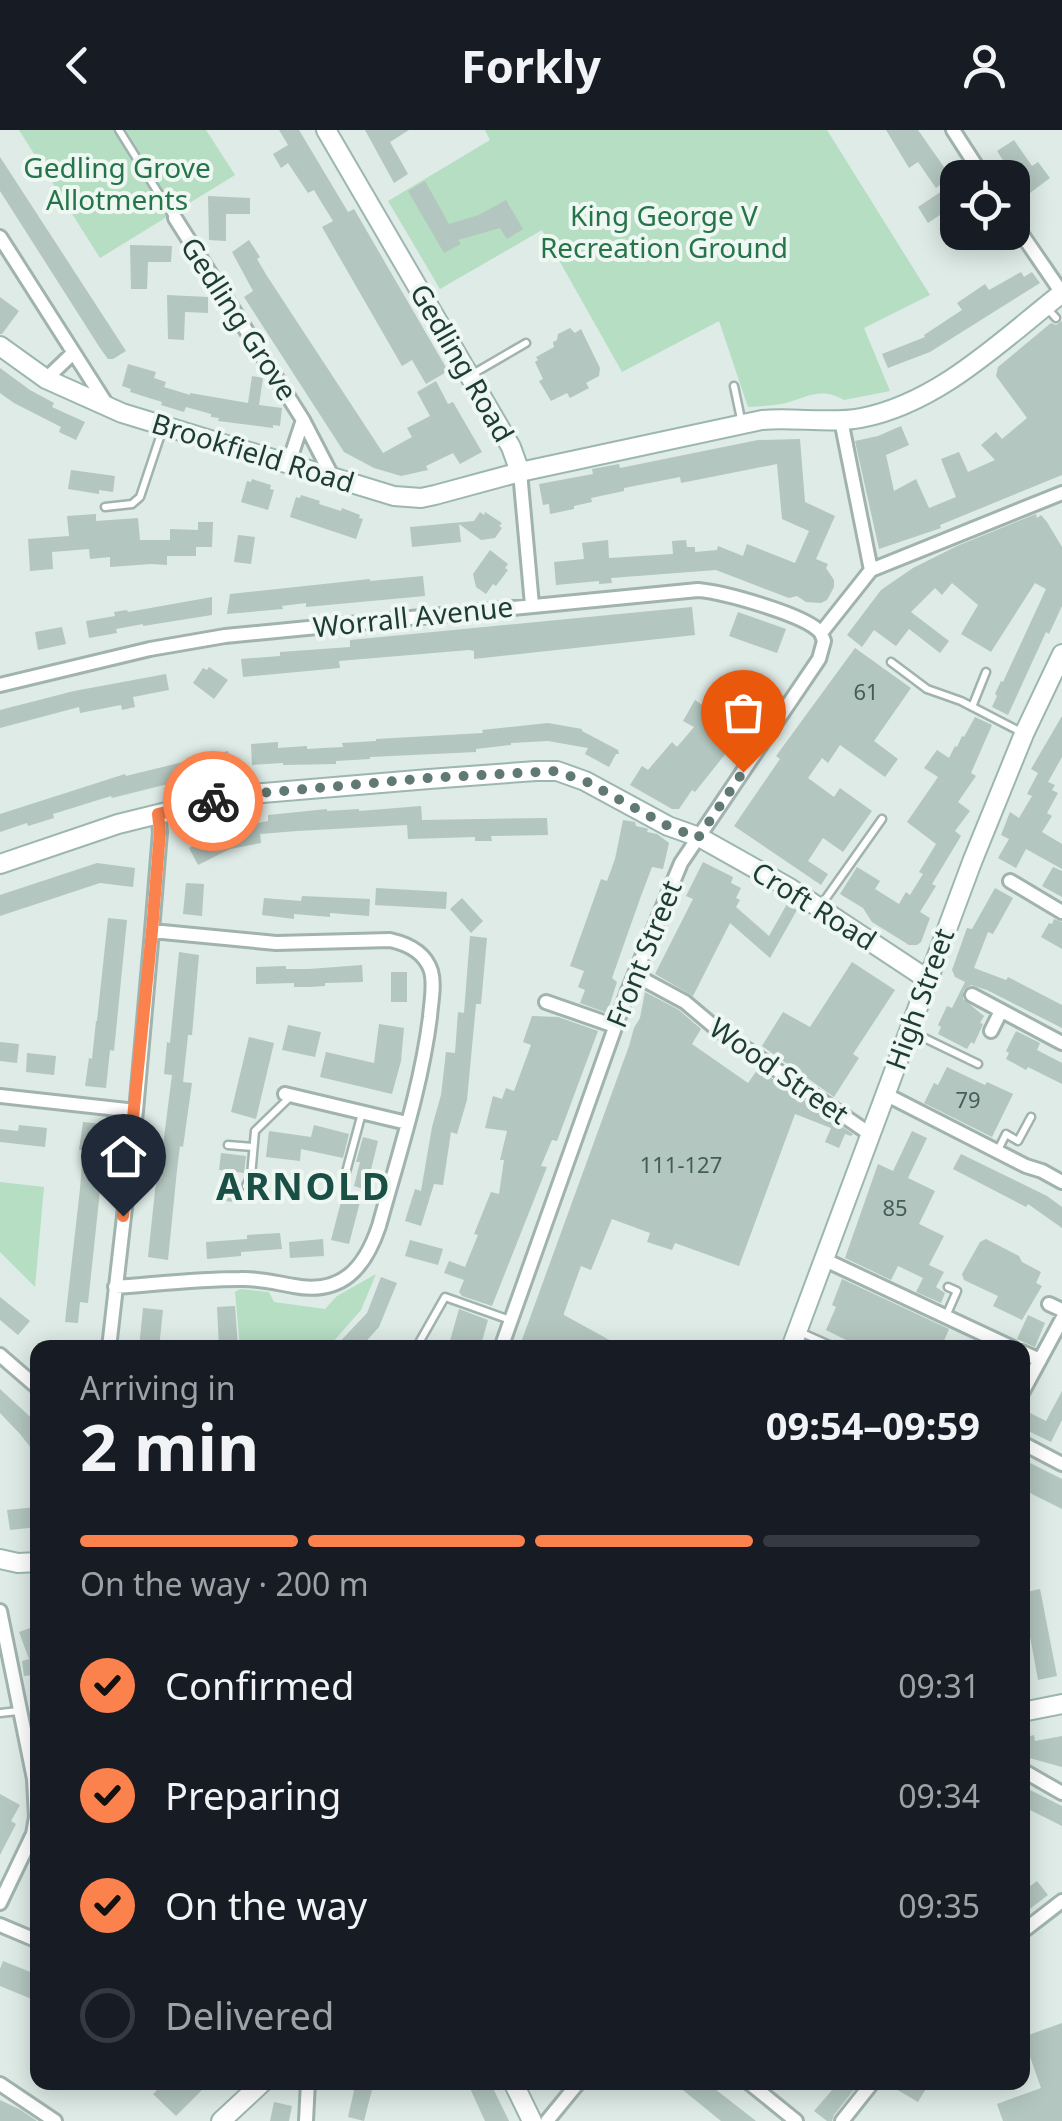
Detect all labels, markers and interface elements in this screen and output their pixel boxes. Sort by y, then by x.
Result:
text: Forkly [461,35,601,96]
icon: back [50,38,105,93]
icon: person [957,38,1012,93]
park label: Gedling Grove Allotments [23,148,211,218]
map controls [940,160,1030,250]
button: locate [940,160,1030,250]
park label: King George V Recreation Ground [540,196,788,266]
street label: Gedling Grove [173,230,307,407]
street label: Gedling Road [402,276,524,449]
street label: Brookfield Road [147,403,359,501]
street label: Worrall Avenue [311,587,515,645]
pin [701,670,786,773]
house number: 61 [853,676,879,706]
icon: bag [716,685,771,740]
courier [163,751,263,851]
icon: bike [186,774,241,829]
street label: Croft Road [745,852,884,958]
street label: Front Street [596,874,690,1033]
street label: High Street [876,923,962,1075]
street label: Wood Street [702,1008,857,1132]
house number: 79 [955,1084,981,1114]
pin [81,1114,166,1217]
icon: home [96,1129,151,1184]
house number: 111-127 [640,1149,722,1179]
district label: ARNOLD [216,1159,392,1211]
house number: 85 [882,1192,908,1222]
text: Arriving in [80,1366,235,1409]
text: 09:54–09:59 [766,1399,980,1451]
text: 2 min [80,1402,259,1490]
text: On the way · 200 m [80,1562,369,1605]
icon: check [80,1658,135,1713]
text: Confirmed [165,1659,354,1711]
text: 09:31 [898,1664,980,1707]
icon: check [80,1768,135,1823]
text: Preparing [165,1769,341,1821]
text: 09:34 [898,1774,980,1817]
icon: check [80,1878,135,1933]
text: On the way [165,1879,367,1931]
text: 09:35 [898,1884,980,1927]
text: Delivered [165,1989,334,2041]

